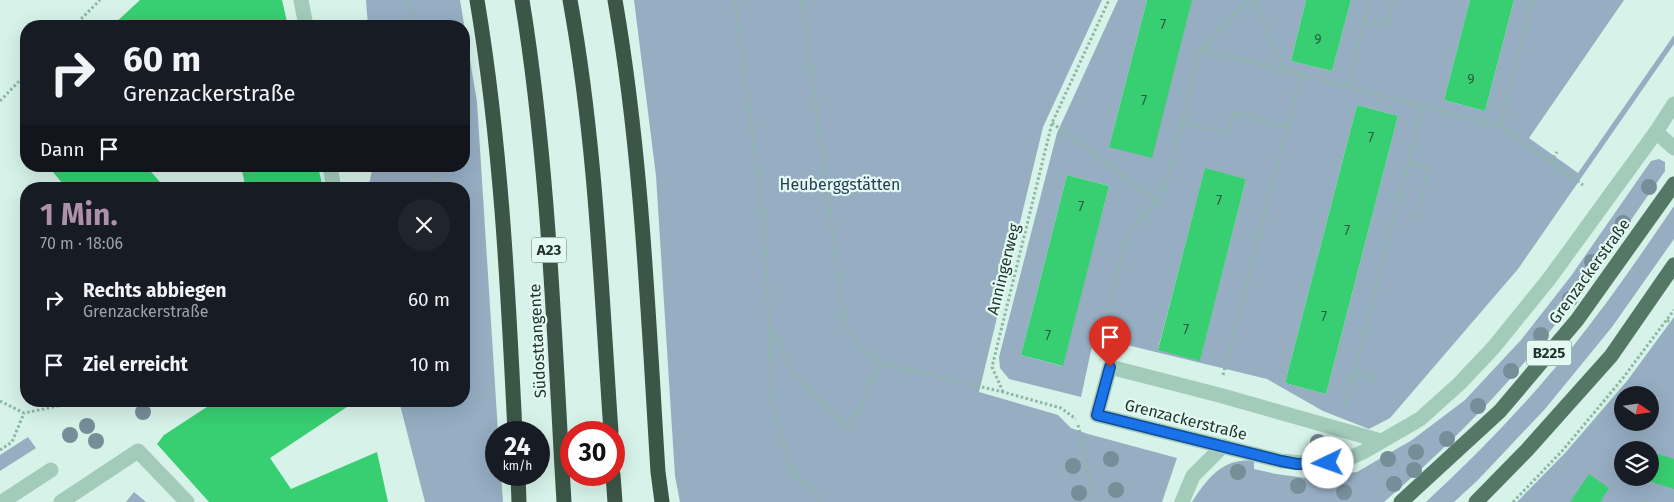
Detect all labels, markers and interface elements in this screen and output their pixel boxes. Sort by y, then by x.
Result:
house number: 7 [1160,16,1166,33]
house number: 9 [1314,31,1322,48]
text: 60 m [123,38,201,80]
icon: right [40,40,105,105]
house number: 9 [1467,71,1475,88]
text: Grenzackerstraße [123,80,296,107]
house number: 7 [1141,92,1147,109]
house number: 7 [1368,129,1374,146]
icon: arrive [95,135,123,163]
text: Dann [40,138,85,161]
park label: Heuberggstätten [780,175,900,194]
house number: 7 [1216,192,1222,209]
text: 1 Min. [40,197,118,233]
house number: 7 [1078,198,1084,215]
button: close [398,199,450,251]
street label: Grenzackerstraße [1545,215,1634,328]
street label: Anningerweg [983,221,1024,317]
house number: 7 [1344,222,1350,239]
text: 70 m · 18:06 [40,234,123,253]
road number: A23 [532,238,566,262]
text: Rechts abbiegen [83,279,226,302]
street label: Südosttangente [525,283,550,399]
icon: right [40,286,68,314]
text: 60 m [408,288,450,311]
text: Grenzackerstraße [83,302,208,321]
house number: 7 [1321,308,1327,325]
pin [1089,316,1131,367]
house number: 7 [1183,321,1189,338]
icon: arrive [1096,323,1124,351]
house number: 7 [1045,327,1051,344]
road number: B225 [1526,340,1572,366]
icon: arrive [40,351,68,379]
text: Ziel erreicht [83,353,188,376]
text: 10 m [410,353,450,376]
north arrow [1614,386,1659,431]
map controls [1614,386,1659,486]
street label: Grenzackerstraße [1123,395,1249,444]
speed limit sign: 30 [560,421,625,486]
text: 24 [504,432,531,462]
position arrow [1301,436,1353,488]
button: layers [1614,441,1659,486]
text: km/h [503,459,532,473]

